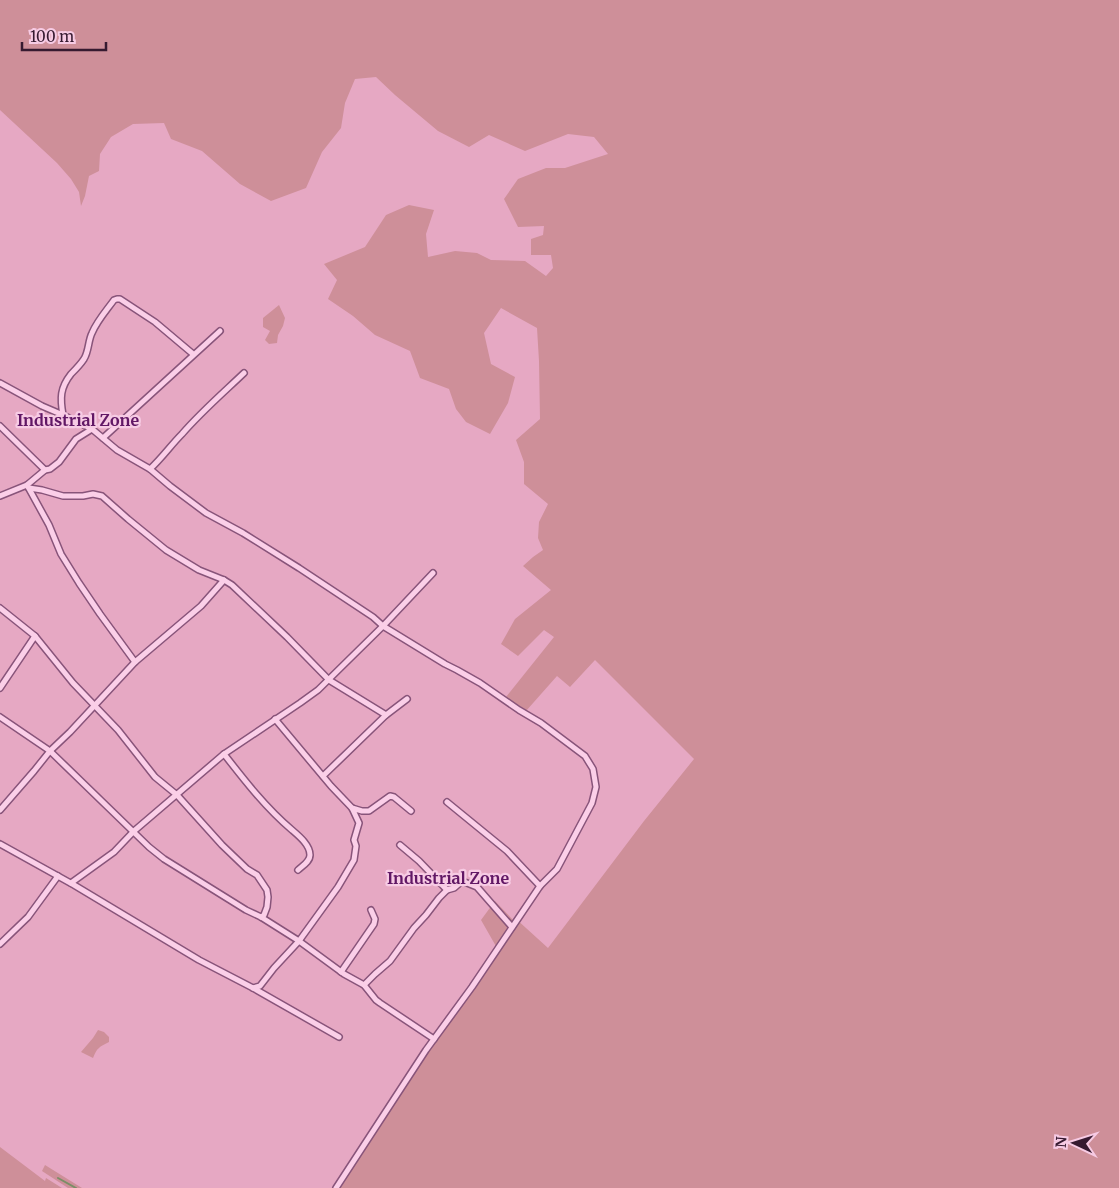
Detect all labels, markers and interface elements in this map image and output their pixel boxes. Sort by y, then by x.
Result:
scale bar [22,20,106,52]
text: 100 m [30,27,74,46]
district label: Industrial Zone [17,410,139,430]
district label: Industrial Zone [387,868,509,888]
north arrow [1049,1118,1099,1168]
text: N [1052,1136,1070,1148]

